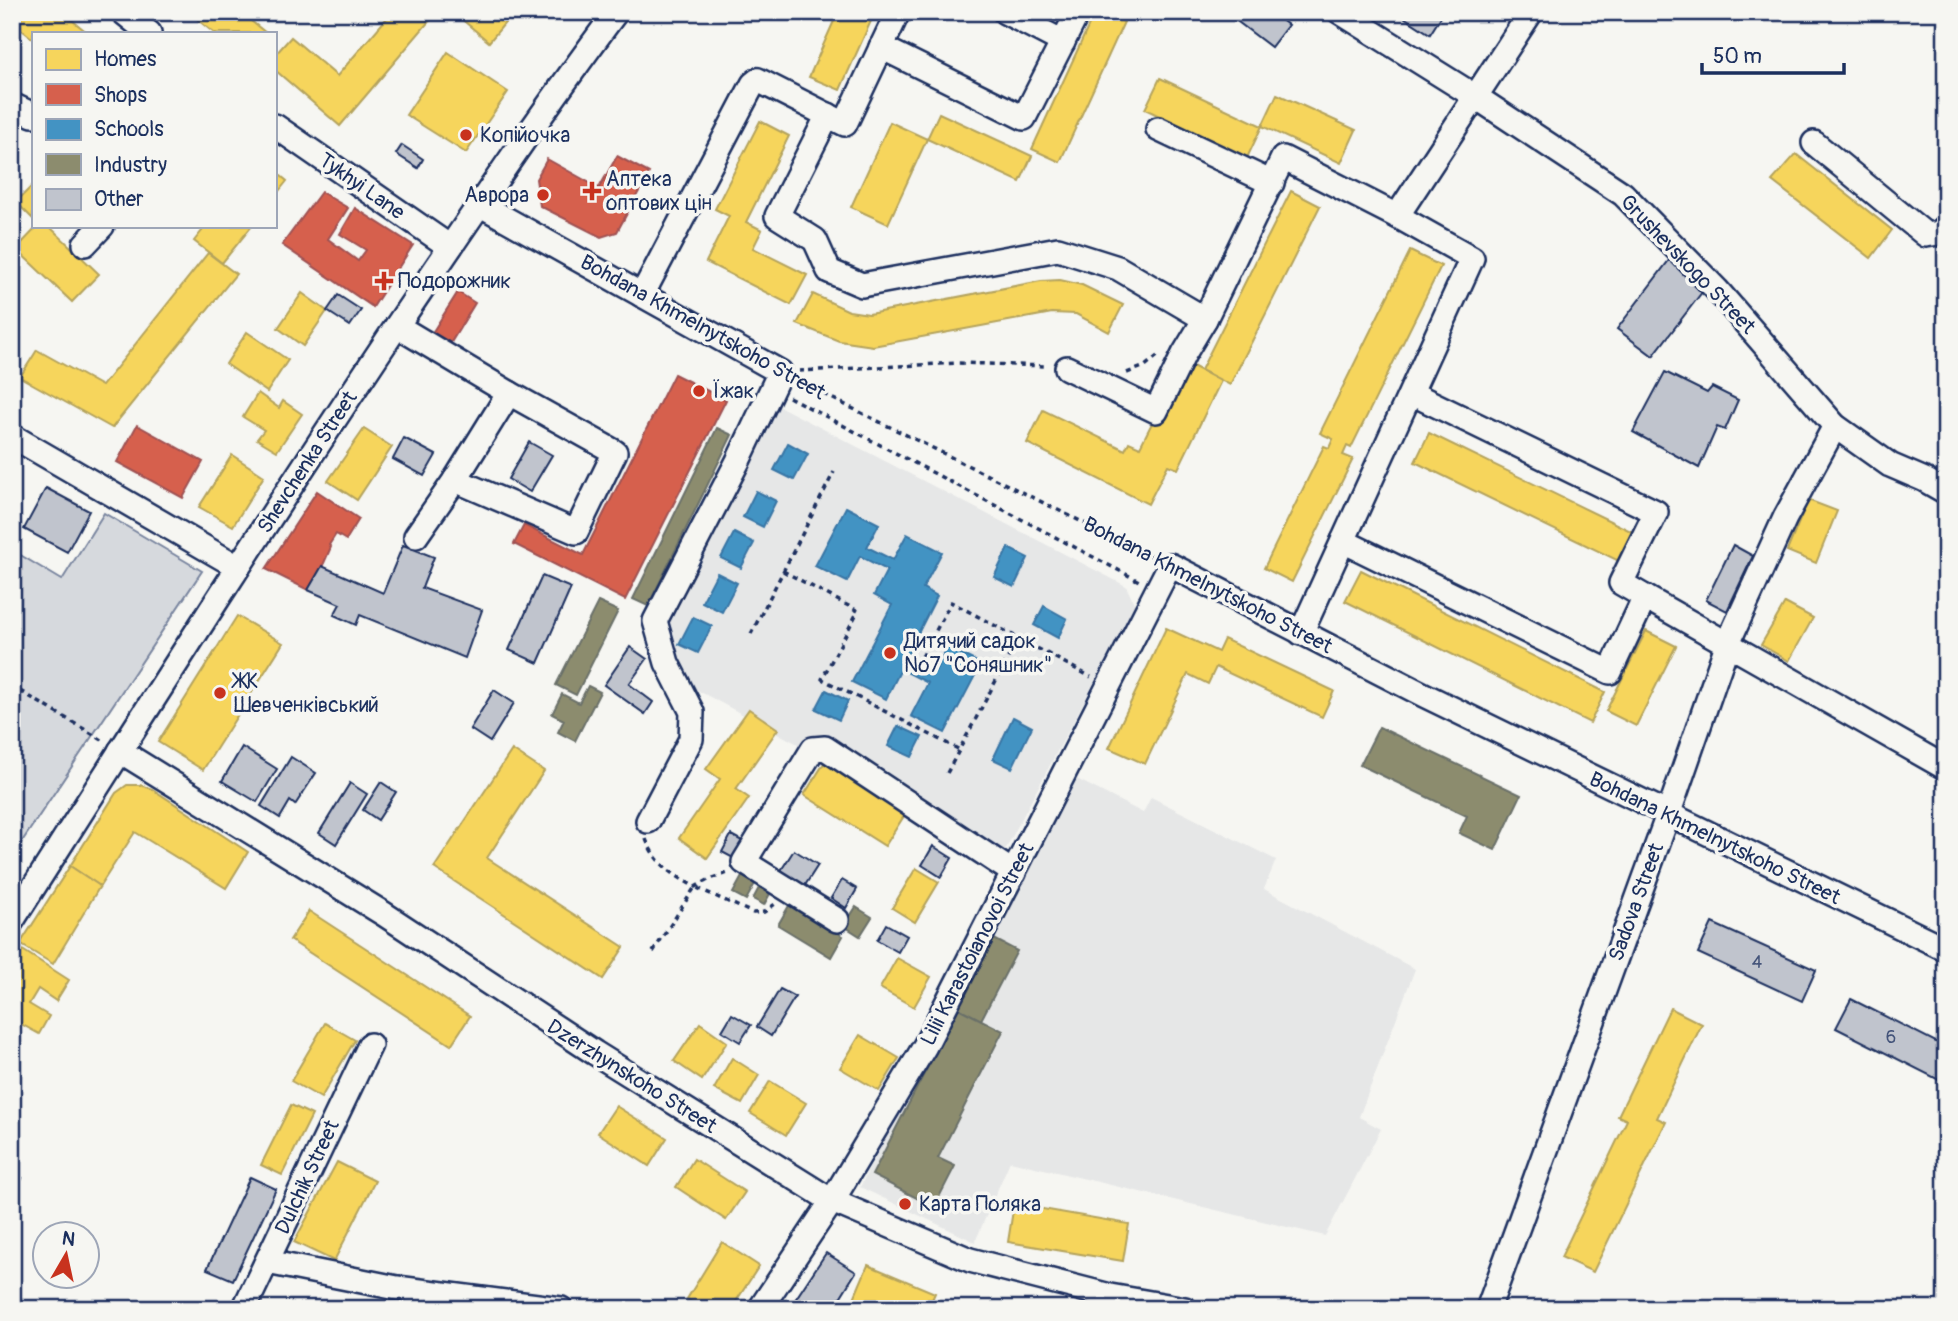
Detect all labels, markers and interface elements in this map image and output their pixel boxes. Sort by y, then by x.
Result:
legend [32,32,276,228]
scale bar [1702,32,1844,76]
text: 50 m [1713,43,1762,70]
text: Homes [94,46,157,73]
text: Shops [94,82,147,109]
text: Schools [94,116,164,143]
place label: Копійочка [480,122,570,149]
marker: Копійочка [458,127,474,143]
street label: Tykhyi Lane [313,147,411,226]
text: Industry [94,152,167,179]
place label: Аптека оптових цін [606,166,712,217]
place label: Аврора [464,182,529,209]
marker: Аптека оптових цін [584,183,600,199]
text: Other [94,186,144,213]
marker: Аврора [535,187,551,203]
street label: Grushevskogo Street [1614,189,1762,340]
street label: Bohdana Khmelnytskoho Street [575,249,831,406]
place label: Подорожник [398,268,511,295]
marker: Подорожник [376,273,392,289]
place label: Їжак [713,378,755,405]
marker: Їжак [691,383,707,399]
street label: Shevchenka Street [251,386,364,539]
street label: Bohdana Khmelnytskoho Street [1079,511,1337,660]
place label: Дитячий садок №7 "Соняшник" [903,628,1052,679]
marker: Дитячий садок №7 "Соняшник" [882,645,898,661]
place label: ЖК Шевченківський [231,668,379,719]
marker: ЖК Шевченківський [212,685,228,701]
street label: Bohdana Khmelnytskoho Street [1585,766,1845,911]
street label: Lilii Karastoianovoi Street [915,838,1041,1050]
street label: Sadova Street [1603,839,1671,965]
house number: 4 [1752,951,1763,974]
street label: Dzerzhynskoho Street [542,1013,722,1140]
house number: 6 [1886,1026,1896,1049]
street label: Dulchik Street [269,1115,346,1239]
place label: Карта Поляка [919,1191,1041,1218]
marker: Карта Поляка [897,1196,913,1212]
north arrow [32,1220,102,1290]
text: N [60,1226,77,1252]

